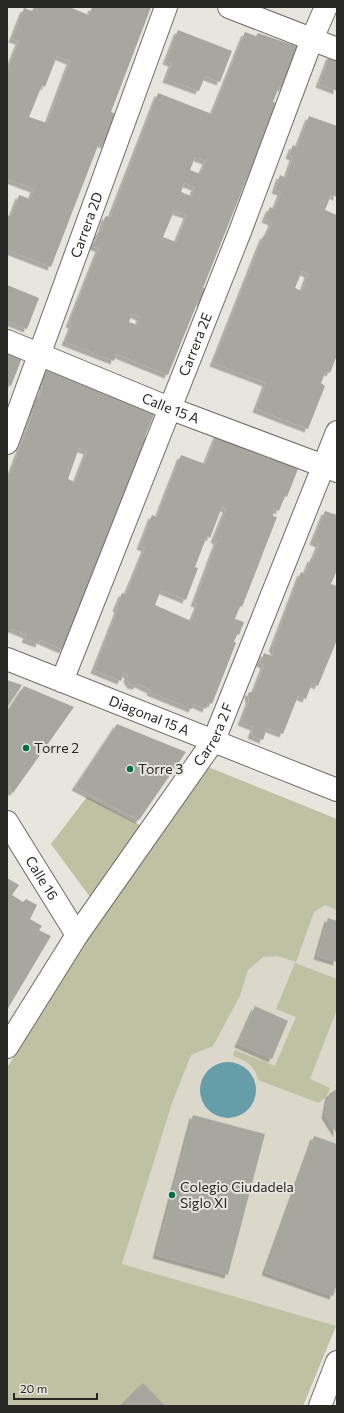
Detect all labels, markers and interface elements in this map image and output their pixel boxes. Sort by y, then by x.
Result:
street label: Carrera 2D [66,190,106,260]
street label: Carrera 2E [175,310,215,378]
street label: Calle 15 A [140,389,202,427]
street label: Diagonal 15 A [107,691,192,739]
street label: Carrera 2 F [189,700,236,769]
place label: Torre 2 [34,739,79,756]
marker: Torre 2 [21,743,31,753]
place label: Torre 3 [138,760,183,777]
marker: Torre 3 [125,764,135,774]
street label: Calle 16 [22,853,62,903]
place label: Colegio Ciudadela Siglo XI [180,1178,294,1211]
marker: Colegio Ciudadela Siglo XI [167,1190,177,1200]
scale bar [14,1375,97,1401]
text: 20 m [20,1381,47,1395]

